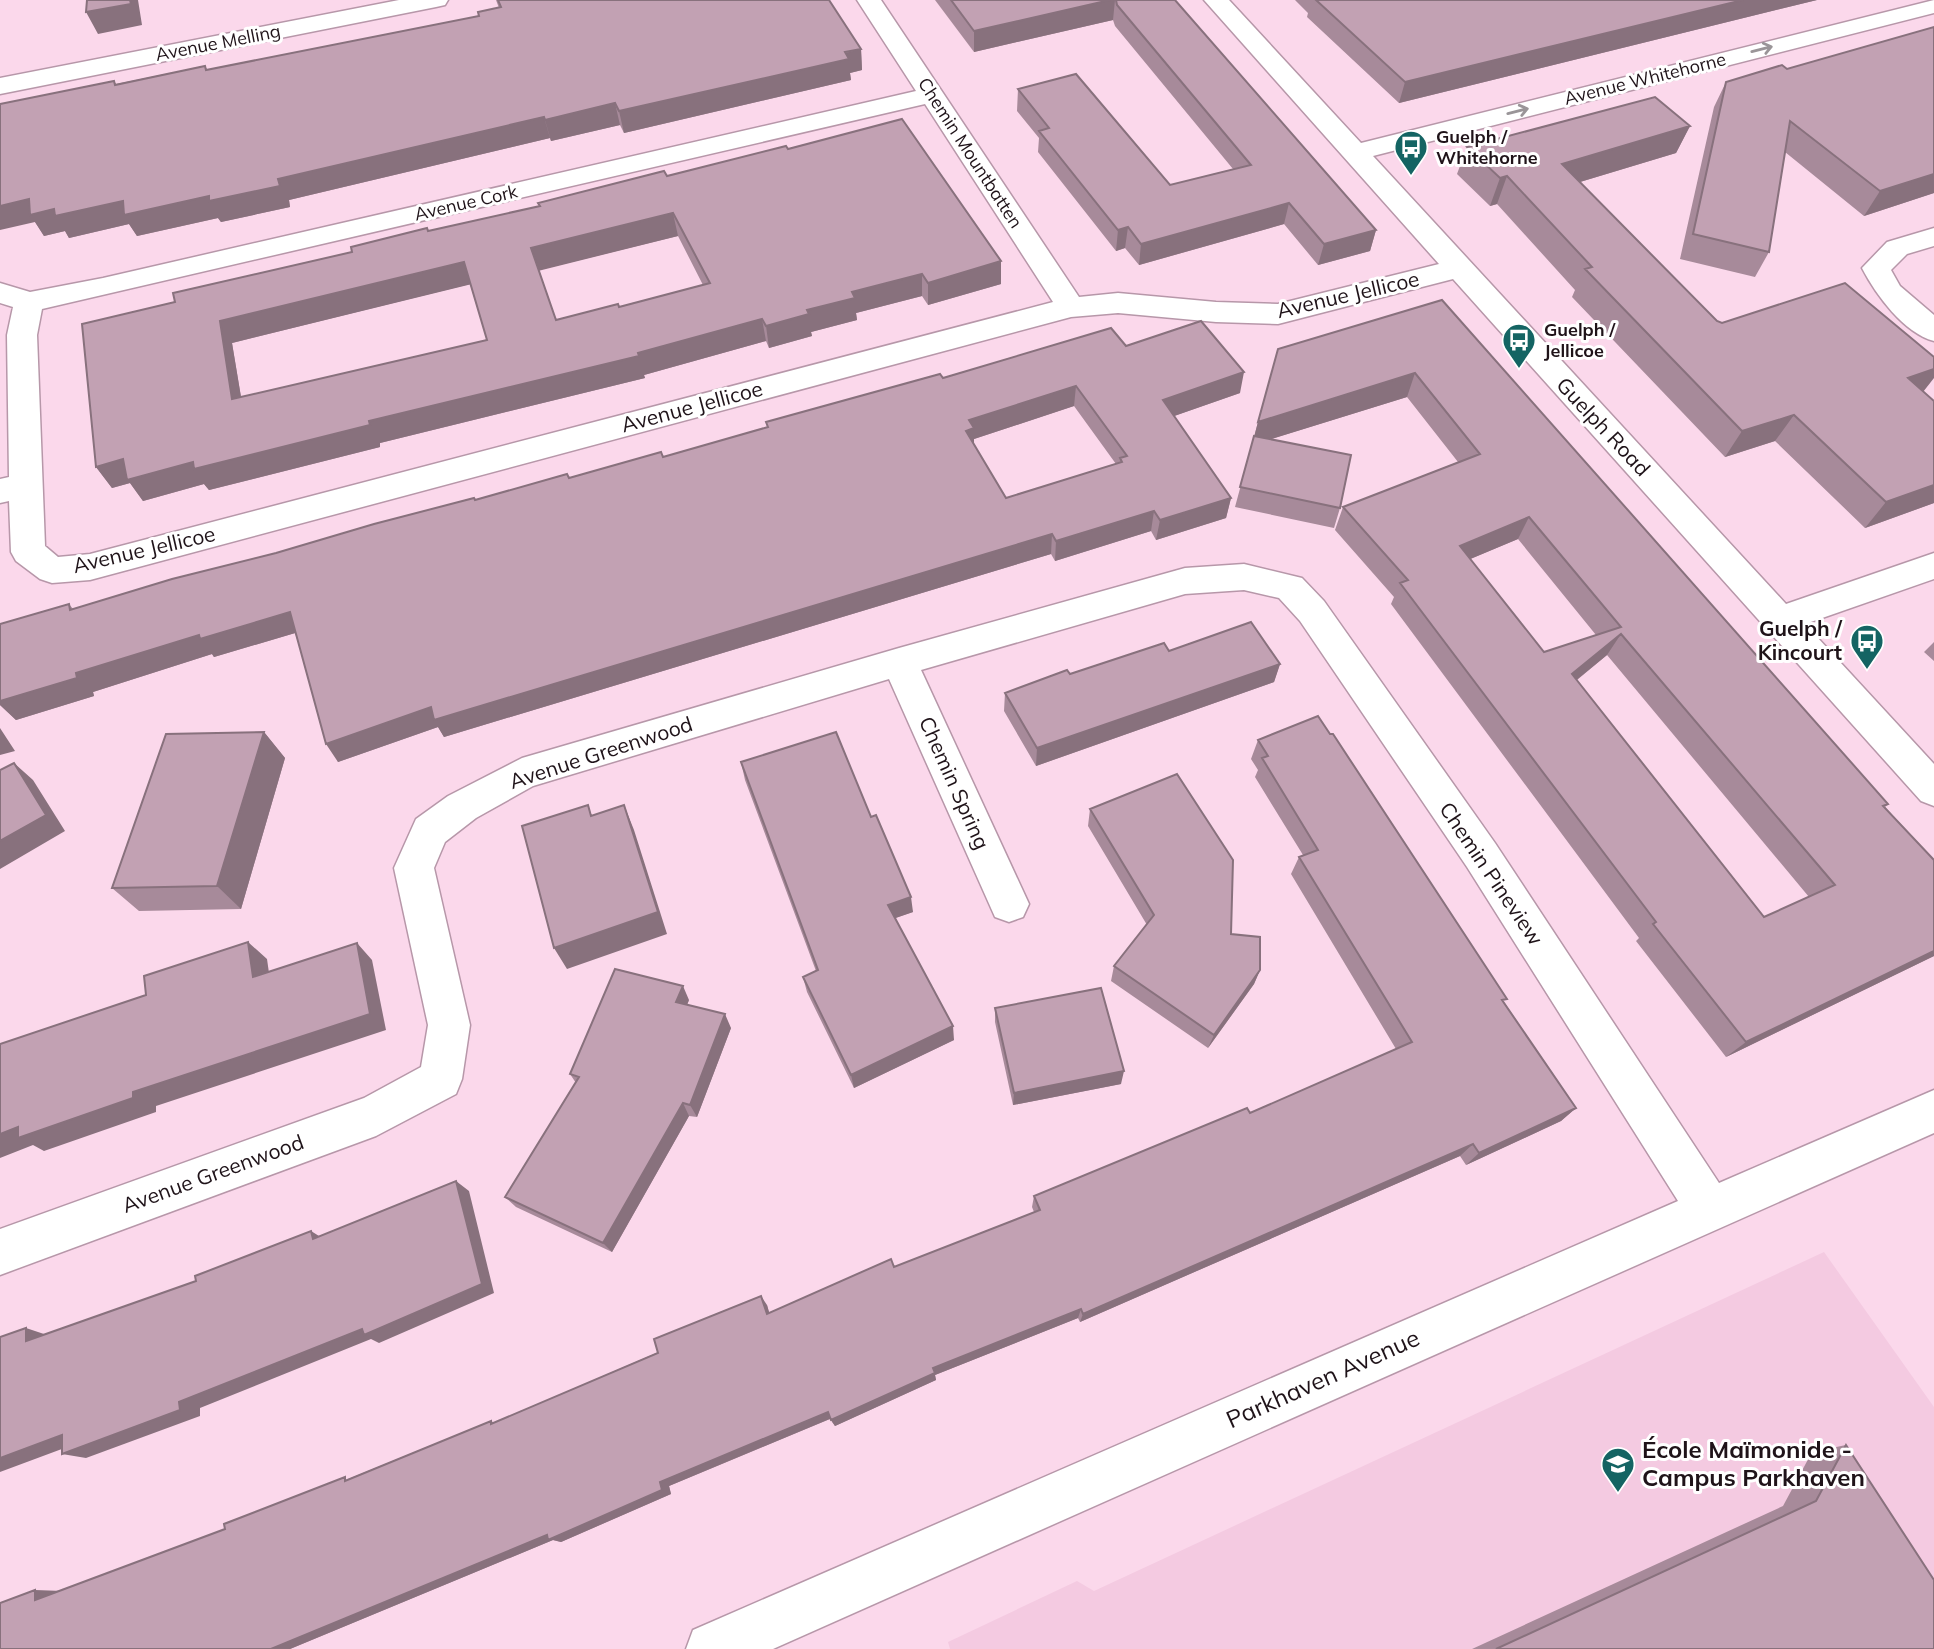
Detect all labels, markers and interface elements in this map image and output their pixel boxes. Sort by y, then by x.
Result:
street label: Avenue Melling [153,19,282,66]
one-way arrow [1750,42,1773,55]
street label: Avenue Whitehorne [1562,47,1728,110]
street label: Chemin Mountbatten [913,73,1028,232]
one-way arrow [1506,104,1529,117]
place label: Guelph / Whitehorne [1436,125,1538,169]
bus stop icon: Guelph / Whitehorne [1392,128,1430,177]
street label: Avenue Cork [412,179,520,226]
street label: Avenue Jellicoe [1274,265,1422,323]
place label: Guelph / Jellicoe [1544,318,1617,362]
bus stop icon: Guelph / Jellicoe [1500,321,1538,370]
street label: Guelph Road [1551,371,1656,481]
street label: Avenue Jellicoe [618,375,765,437]
street label: Avenue Jellicoe [70,520,218,578]
place label: Guelph / Kincourt [1758,615,1843,665]
bus stop icon: Guelph / Kincourt [1848,622,1886,671]
street label: Avenue Greenwood [506,710,696,794]
street label: Chemin Spring [914,712,996,853]
street label: Chemin Pineview [1434,797,1549,950]
street label: Avenue Greenwood [118,1128,307,1218]
street label: Parkhaven Avenue [1221,1322,1424,1434]
place label: École Maïmonide - Campus Parkhaven [1642,1434,1865,1492]
school or university icon: École Maïmonide - Campus Parkhaven [1599,1445,1637,1494]

